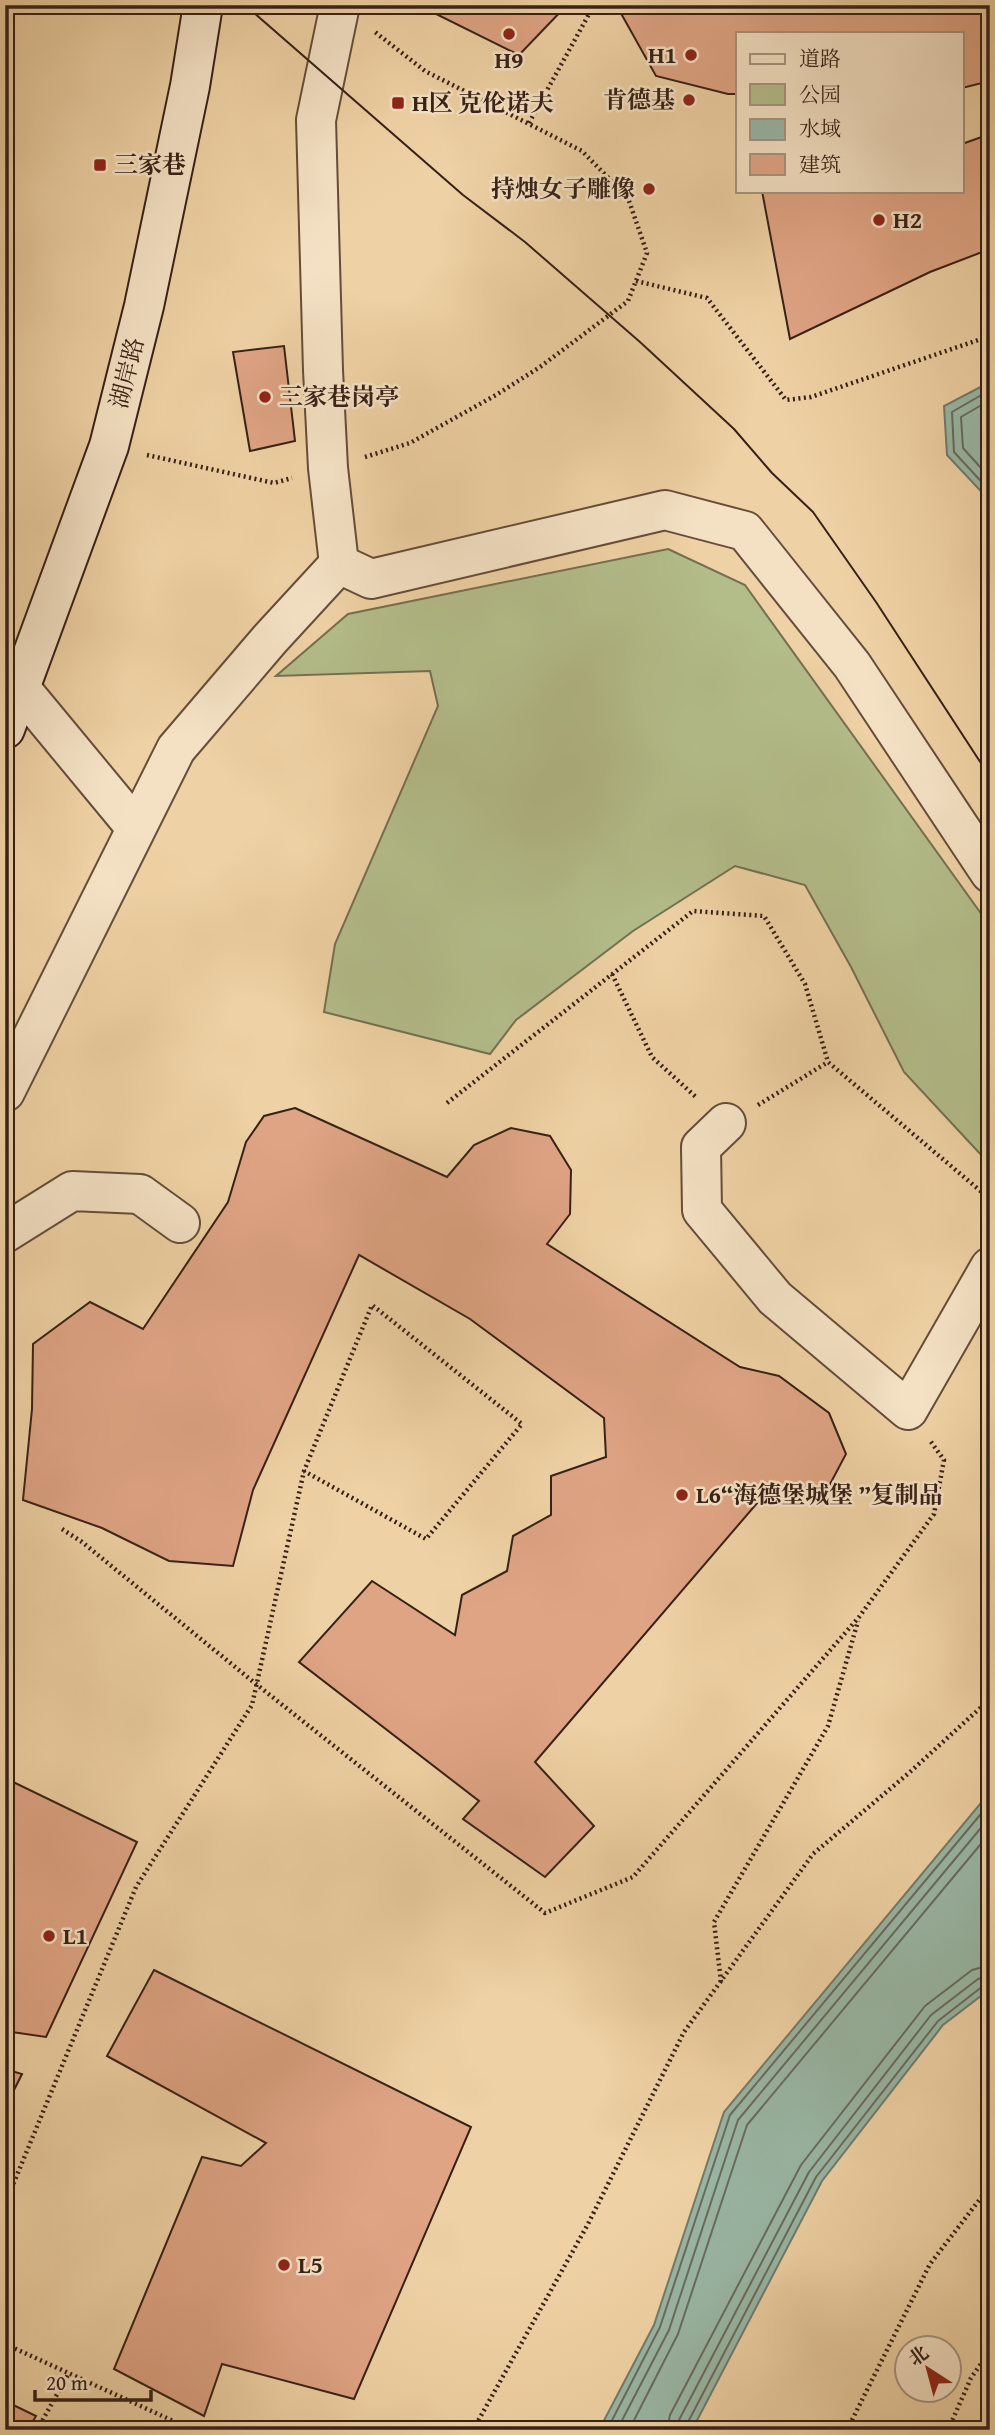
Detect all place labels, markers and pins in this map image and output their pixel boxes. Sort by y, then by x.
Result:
marker: H9 [501,26,517,42]
place label: H1 [648,37,677,72]
place label: H9 [494,42,524,77]
marker: H1 [683,47,699,63]
place label: 肯德基 [603,82,675,117]
place label: H区 克伦诺夫 [412,85,554,120]
marker: 肯德基 [681,92,697,108]
marker: H区 克伦诺夫 [390,95,406,111]
place label: 三家巷 [114,147,186,182]
marker: 三家巷 [92,157,108,173]
place label: 持烛女子雕像 [491,171,635,206]
marker: 持烛女子雕像 [641,181,657,197]
place label: H2 [893,202,922,237]
marker: H2 [871,212,887,228]
place label: 三家巷岗亭 [279,379,399,414]
marker: 三家巷岗亭 [257,389,273,405]
place label: L6“海德堡城堡 ”复制品 [696,1477,943,1512]
marker: L6“海德堡城堡 ”复制品 [674,1487,690,1503]
place label: L1 [63,1918,88,1953]
marker: L1 [41,1928,57,1944]
place label: L5 [298,2247,323,2282]
marker: L5 [276,2257,292,2273]

